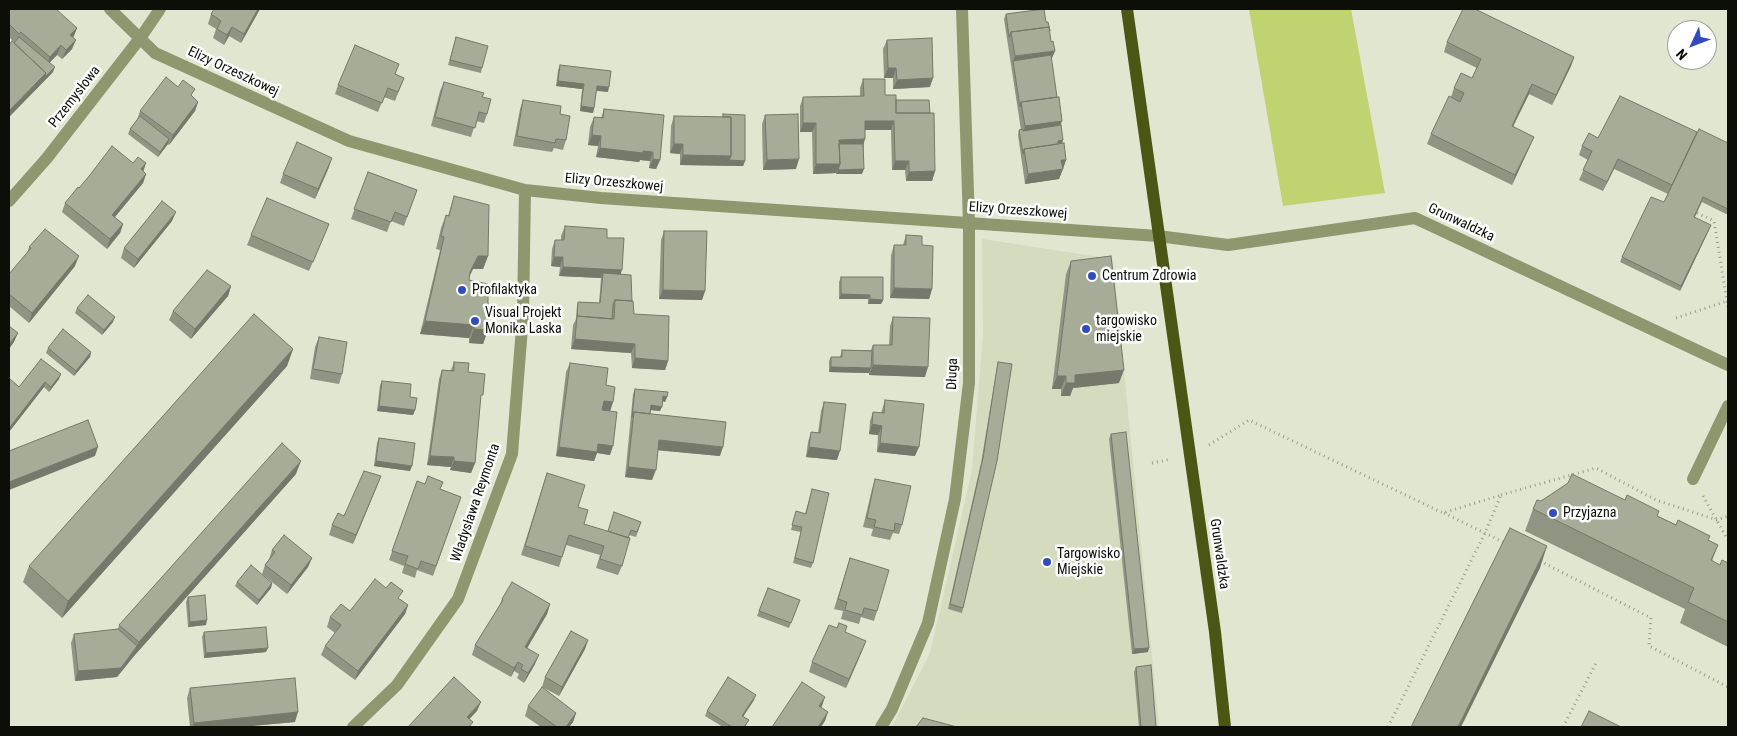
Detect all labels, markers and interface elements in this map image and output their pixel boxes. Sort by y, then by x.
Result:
north arrow [1667,20,1717,70]
street label: Elizy Orzeszkowej [185,44,281,100]
text: N [1673,46,1691,63]
street label: Przemysłowa [46,63,104,131]
street label: Elizy Orzeszkowej [564,170,664,196]
street label: Elizy Orzeszkowej [968,199,1068,223]
street label: Grunwaldzka [1425,200,1497,246]
place label: Centrum Zdrowia [1102,268,1197,284]
marker: Centrum Zdrowia [1086,270,1098,282]
place label: Profilaktyka [472,282,537,298]
marker: Profilaktyka [456,284,468,296]
place label: Visual Projekt Monika Laska [485,305,562,338]
place label: targowisko miejskie [1096,313,1157,346]
marker: Visual Projekt Monika Laska [469,315,481,327]
marker: targowisko miejskie [1080,323,1092,335]
street label: Długa [944,358,962,390]
street label: Władysława Reymonta [448,442,504,564]
place label: Przyjazna [1563,505,1616,521]
marker: Przyjazna [1547,507,1559,519]
street label: Grunwaldzka [1206,518,1232,590]
place label: Targowisko Miejskie [1057,546,1120,578]
marker: Targowisko Miejskie [1041,556,1053,568]

